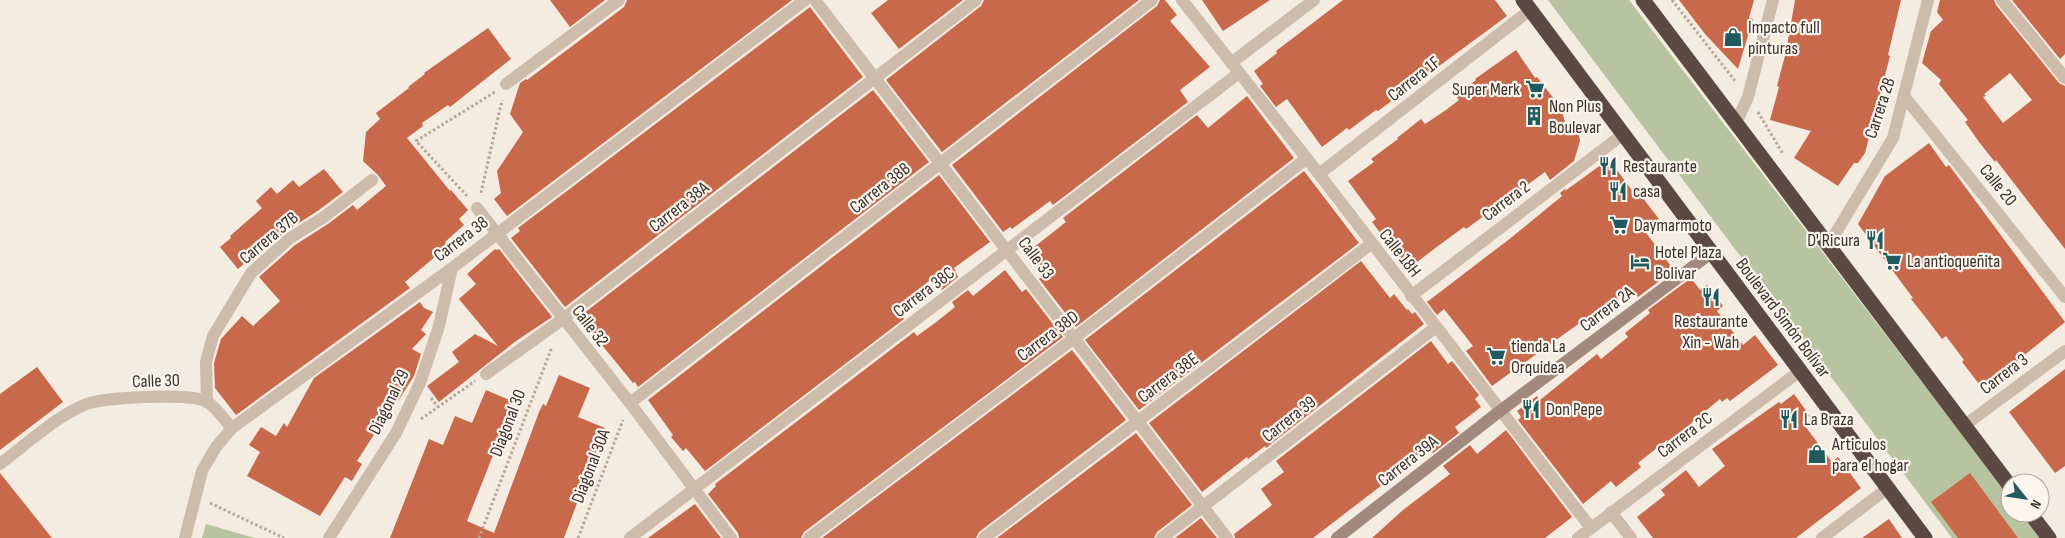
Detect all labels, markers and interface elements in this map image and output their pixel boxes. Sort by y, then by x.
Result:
place label: Impacto full pinturas [1748,17,1820,59]
shop icon: Impacto full pinturas [1722,26,1744,48]
street label: Carrera 1F [1384,52,1444,106]
street label: Carrera 2B [1860,75,1900,141]
supermarket icon: Super Merk [1524,78,1546,100]
place label: Super Merk [1452,79,1520,100]
place label: Non Plus Boulevar [1549,96,1601,138]
building icon: Non Plus Boulevar [1523,105,1545,127]
restaurant icon: Restaurante [1597,155,1619,177]
place label: Restaurante [1623,156,1697,177]
street label: Carrera 38B [846,158,914,218]
street label: Calle 20 [1975,160,2021,210]
street label: Carrera 2 [1478,176,1534,226]
street label: Carrera 38A [645,177,713,237]
restaurant icon: casa [1607,180,1629,202]
place label: casa [1633,181,1660,202]
street label: Carrera 37B [235,207,303,269]
street label: Carrera 38 [430,212,492,266]
supermarket icon: Daymarmoto [1608,214,1630,236]
place label: Daymarmoto [1634,215,1712,236]
street label: Calle 18H [1375,225,1425,281]
restaurant icon: D' Ricura [1864,229,1886,251]
place label: D' Ricura [1807,230,1860,251]
street label: Calle 33 [1013,233,1059,283]
place label: Hotel Plaza Bolivar [1655,242,1722,284]
supermarket icon: La antioqueñita [1881,250,1903,272]
hotel icon: Hotel Plaza Bolivar [1629,251,1651,273]
place label: La antioqueñita [1907,251,2000,272]
street label: Boulevard Simón Bolívar [1731,254,1835,382]
street label: Carrera 38C [889,262,959,322]
street label: Carrera 2A [1576,282,1638,336]
restaurant icon: Restaurante Xin - Wah [1700,286,1722,308]
street label: Calle 32 [567,301,613,351]
street label: Carrera 38D [1013,306,1083,366]
place label: Restaurante Xin - Wah [1674,311,1748,353]
place label: tienda La Orquidea [1511,336,1566,378]
supermarket icon: tienda La Orquidea [1485,345,1507,367]
street label: Carrera 38E [1134,349,1202,407]
street label: Carrera 3 [1976,349,2032,399]
street label: Diagonal 29 [364,366,414,438]
street label: Calle 30 [132,370,180,392]
street label: Diagonal 30 [486,386,530,460]
street label: Carrera 39 [1258,391,1320,447]
restaurant icon: Don Pepe [1520,398,1542,420]
place label: Don Pepe [1546,399,1602,420]
street label: Carrera 2C [1653,408,1717,462]
restaurant icon: La Braza [1778,408,1800,430]
place label: La Braza [1804,409,1854,430]
street label: Diagonal 30A [567,426,615,506]
street label: Carrera 39A [1374,431,1442,491]
place label: Articulos para el hogar [1831,434,1909,476]
shop icon: Articulos para el hogar [1806,443,1828,465]
north arrow [2000,473,2050,523]
text: N [2027,497,2045,512]

